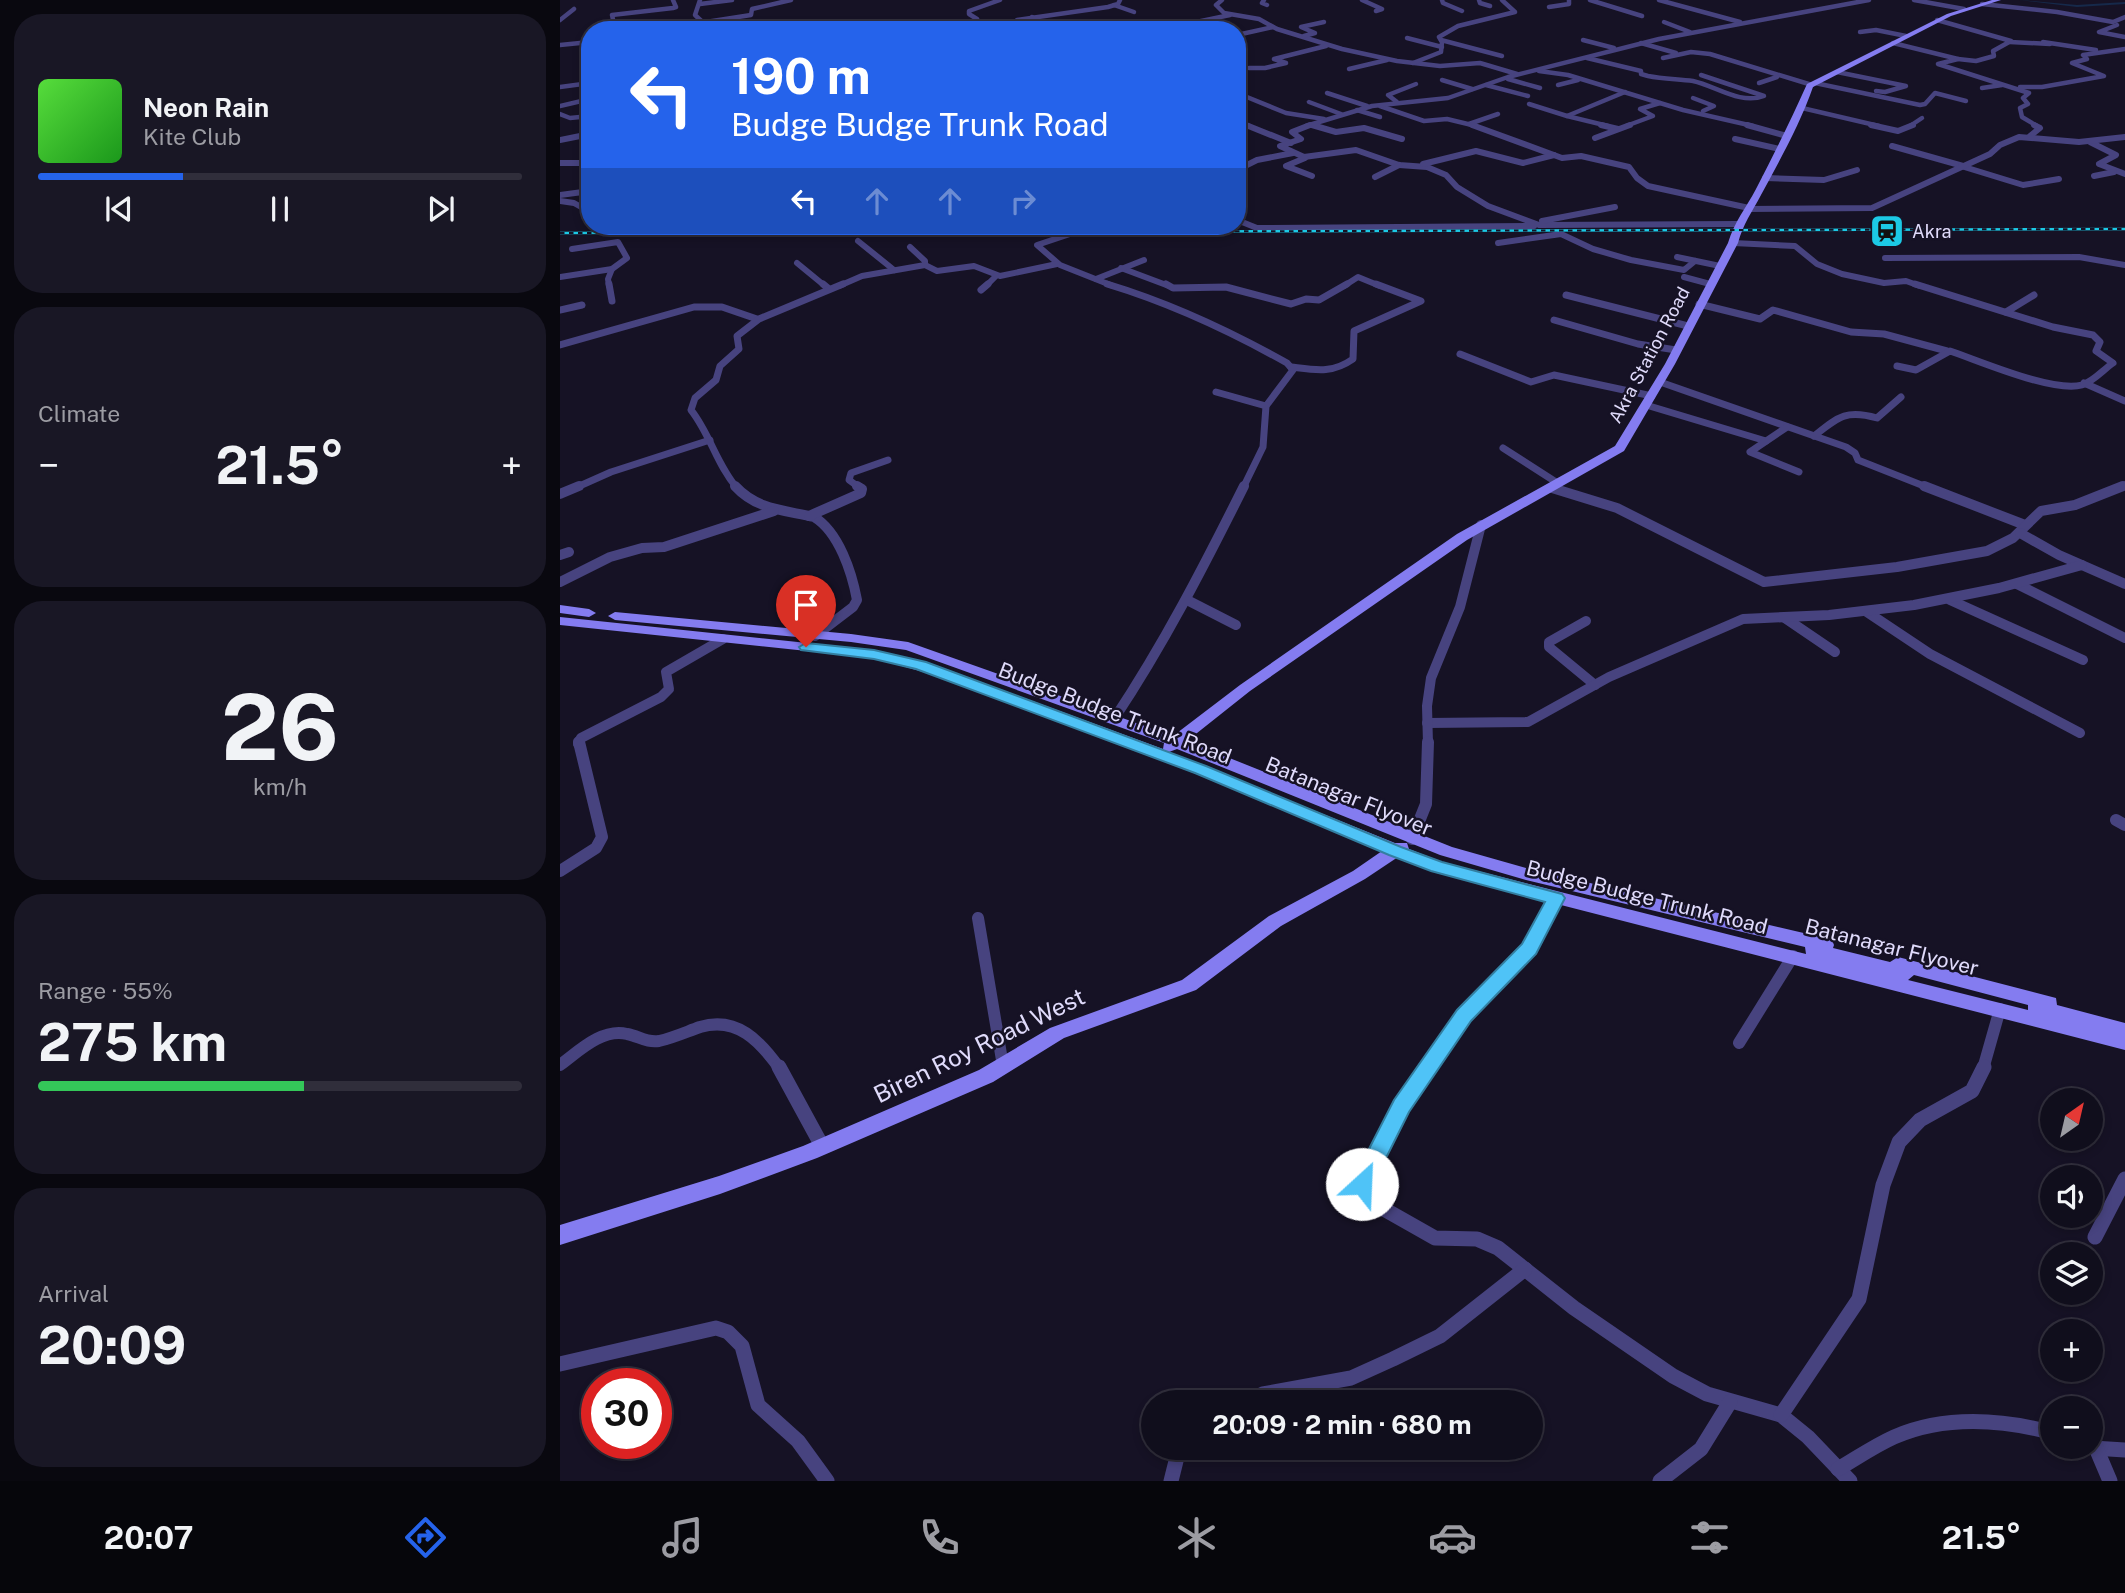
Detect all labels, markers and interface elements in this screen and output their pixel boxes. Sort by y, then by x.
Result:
text: 190 m [731,47,871,105]
icon: left [616,49,707,140]
text: Neon Rain [143,92,269,123]
text: Budge Budge Trunk Road [731,106,1109,143]
text: Kite Club [143,123,241,150]
icon: left [785,182,823,220]
icon: ahead [858,182,896,220]
icon: ahead [931,182,969,220]
icon: right [1004,182,1042,220]
icon: previous [100,190,138,228]
icon: pause [261,190,299,228]
icon: next [422,190,460,228]
station icon: Akra [1868,212,1906,250]
place label: Akra [1912,221,1952,242]
street label: Akra Station Road [1604,283,1694,427]
text: Climate [38,400,120,427]
text: 21.5° [215,435,345,496]
text: − [38,443,59,488]
text: + [501,443,522,488]
pin [776,575,836,647]
icon: arrive [787,586,825,624]
street label: Budge Budge Trunk Road [995,657,1235,769]
text: 26 [221,674,339,780]
street label: Batanagar Flyover [1262,751,1436,841]
text: km/h [253,773,307,800]
street label: Budge Budge Trunk Road [1524,855,1770,939]
street label: Batanagar Flyover [1803,913,1981,981]
text: Range · 55% [38,977,173,1004]
street label: Biren Roy Road West [869,982,1089,1108]
text: 275 km [38,1012,227,1073]
north arrow [2040,1088,2104,1152]
map controls [2040,1088,2103,1459]
position arrow [1325,1147,1399,1221]
button: sound [2040,1165,2103,1228]
button: layers [2040,1242,2103,1305]
text: Arrival [38,1280,109,1307]
text: 20:09 [38,1315,186,1376]
button: + [2040,1319,2103,1382]
speed limit sign: 30 [581,1368,672,1459]
button: − [2040,1396,2103,1459]
text: 20:09 · 2 min · 680 m [1212,1409,1472,1440]
icon: directions [401,1513,450,1562]
icon: music [658,1513,707,1562]
icon: phone [915,1513,964,1562]
icon: climate [1172,1513,1221,1562]
icon: car [1428,1513,1477,1562]
icon: filters [1685,1513,1734,1562]
text: 20:07 [104,1519,194,1556]
text: 21.5° [1942,1519,2021,1556]

